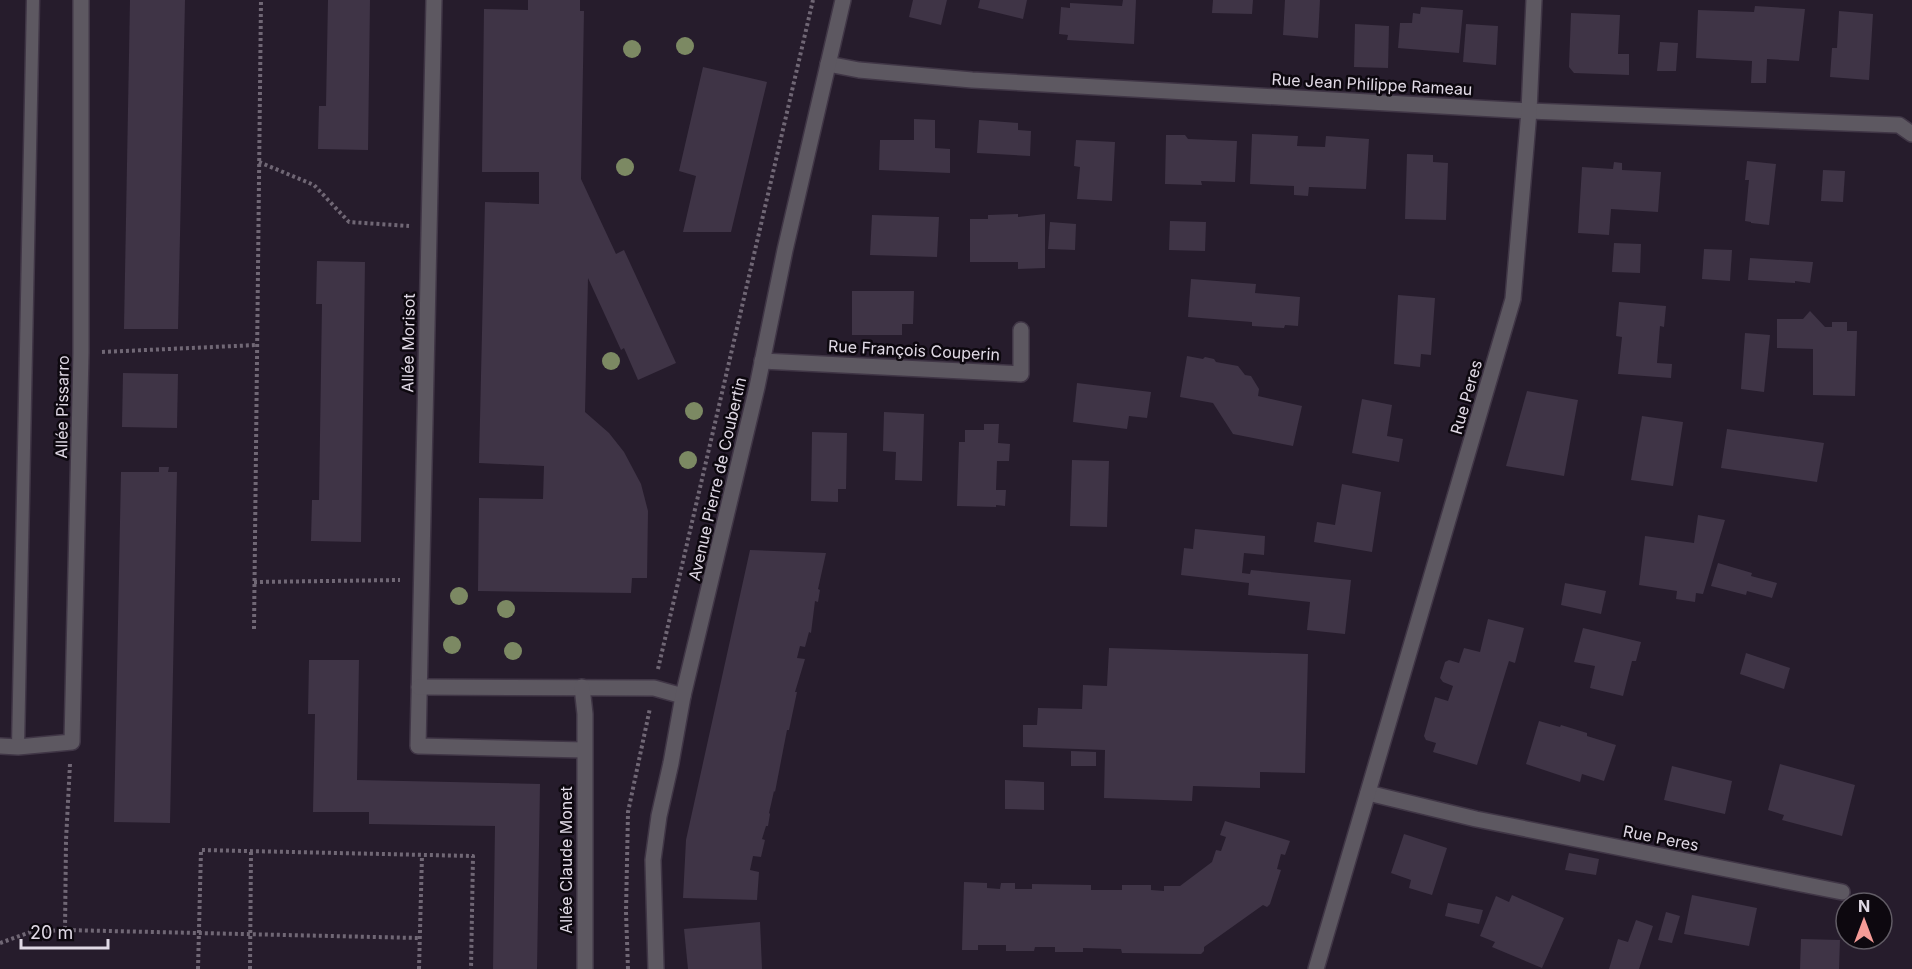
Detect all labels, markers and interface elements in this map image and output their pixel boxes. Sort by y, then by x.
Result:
street label: Rue Jean Philippe Rameau [1271,69,1473,99]
street label: Allée Morisot [397,293,419,393]
street label: Rue François Couperin [828,336,1000,364]
street label: Allée Pissarro [51,355,73,459]
street label: Rue Peres [1446,357,1486,437]
street label: Avenue Pierre de Coubertin [684,375,750,583]
street label: Allée Claude Monet [556,786,576,934]
street label: Rue Peres [1622,821,1700,855]
north arrow [1834,891,1894,951]
text: N [1858,896,1870,916]
scale bar [21,912,108,950]
text: 20 m [30,922,73,943]

